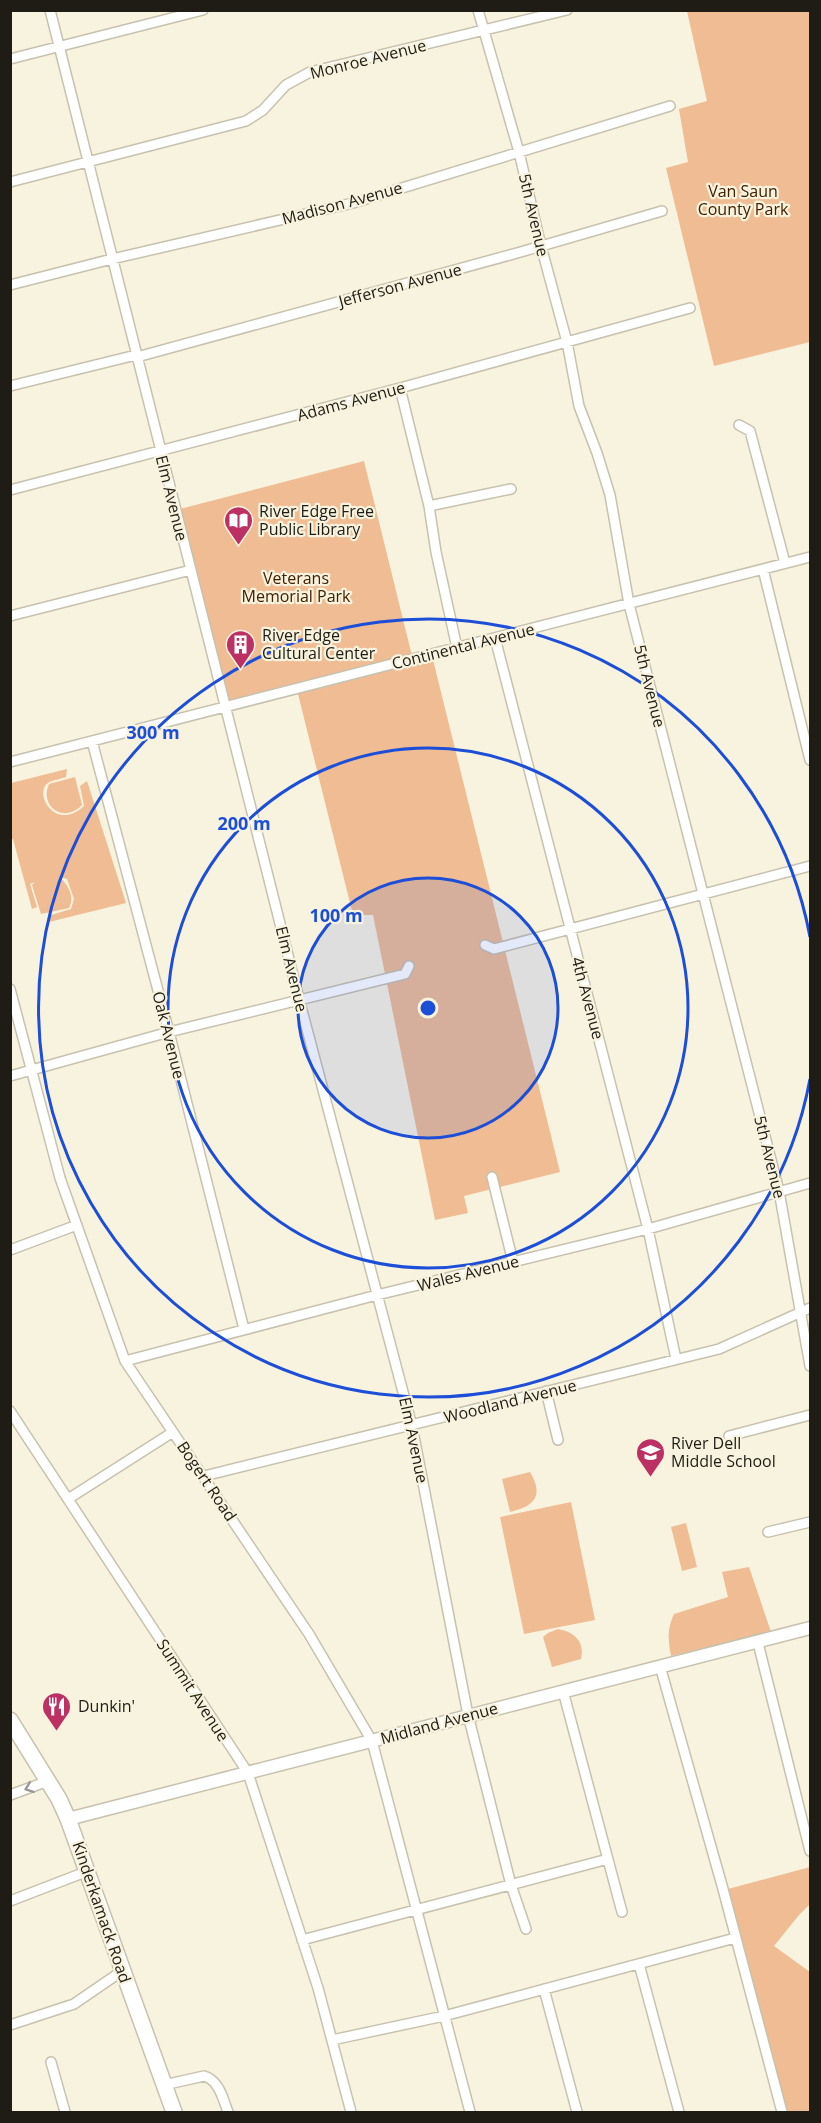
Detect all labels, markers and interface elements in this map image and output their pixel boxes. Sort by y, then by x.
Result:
street label: Monroe Avenue [308,34,428,84]
street label: 5th Avenue [514,171,554,259]
street label: Madison Avenue [279,176,405,230]
park label: Van Saun County Park [698,180,789,220]
street label: Jefferson Avenue [334,258,464,313]
street label: Adams Avenue [294,376,408,426]
street label: Elm Avenue [151,453,193,543]
place label: River Edge Free Public Library [259,500,374,540]
library icon: River Edge Free Public Library [222,504,254,546]
park label: Veterans Memorial Park [242,567,351,607]
street label: Continental Avenue [389,618,537,674]
place label: River Edge Cultural Center [262,624,376,664]
building icon: River Edge Cultural Center [225,628,257,670]
street label: 5th Avenue [629,642,671,730]
text: 300 m [126,720,180,744]
text: 200 m [217,811,271,835]
text: 100 m [309,903,363,927]
street label: Elm Avenue [271,924,313,1014]
street label: 4th Avenue [566,954,610,1042]
street label: Oak Avenue [147,989,191,1081]
centre of rings [418,998,438,1018]
street label: 5th Avenue [749,1113,791,1201]
street label: Wales Avenue [415,1250,521,1296]
street label: Woodland Avenue [441,1374,579,1428]
street label: Elm Avenue [394,1395,434,1485]
place label: River Dell Middle School [671,1432,776,1472]
school or university icon: River Dell Middle School [634,1436,666,1478]
street label: Bogert Road [172,1437,242,1525]
street label: Summit Avenue [152,1635,234,1745]
restaurant icon: Dunkin' [41,1690,73,1732]
place label: Dunkin' [78,1695,135,1717]
street label: Midland Avenue [378,1697,500,1749]
one-way arrow [24,1781,35,1794]
street label: Kinderkamack Road [67,1838,137,1986]

